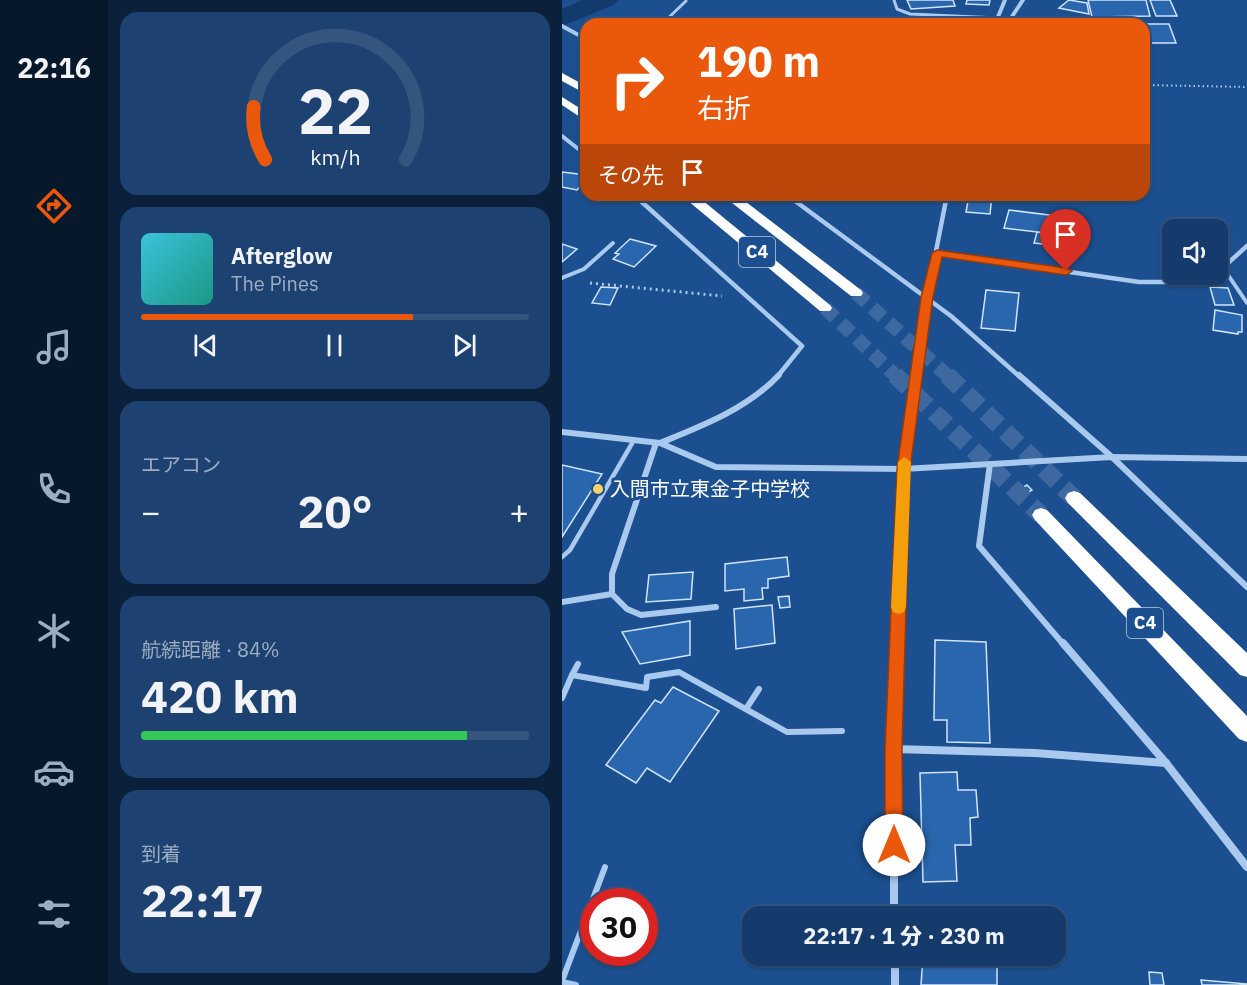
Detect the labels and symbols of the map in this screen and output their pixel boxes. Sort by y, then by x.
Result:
pin [1040,209,1091,271]
road number: C4 [739,237,775,267]
place label: 入間市立東金子中学校 [610,475,810,502]
marker: 入間市立東金子中学校 [591,482,605,496]
road number: C4 [1127,608,1163,638]
position arrow [862,813,926,877]
speed limit sign: 30 [580,888,658,966]

